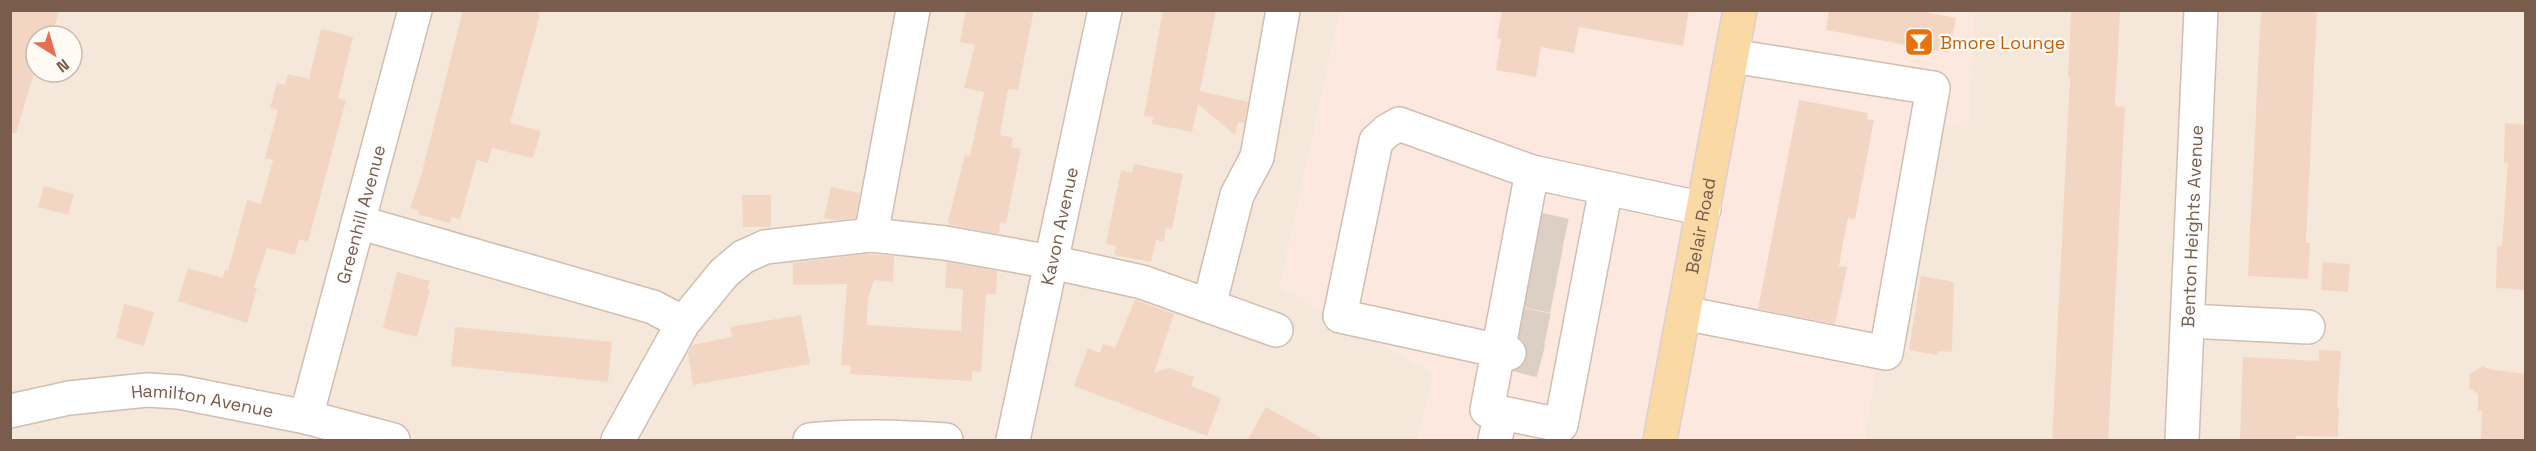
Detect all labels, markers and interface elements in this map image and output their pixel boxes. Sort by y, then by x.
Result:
north arrow [24,24,84,84]
bar icon: Bmore Lounge [1903,26,1935,58]
place label: Bmore Lounge [1940,31,2065,54]
text: N [52,54,73,77]
street label: Benton Heights Avenue [2175,124,2207,328]
street label: Greenhill Avenue [331,142,390,286]
street label: Kavon Avenue [1035,165,1083,287]
street label: Belair Road [1680,176,1720,276]
street label: Hamilton Avenue [130,378,276,422]

